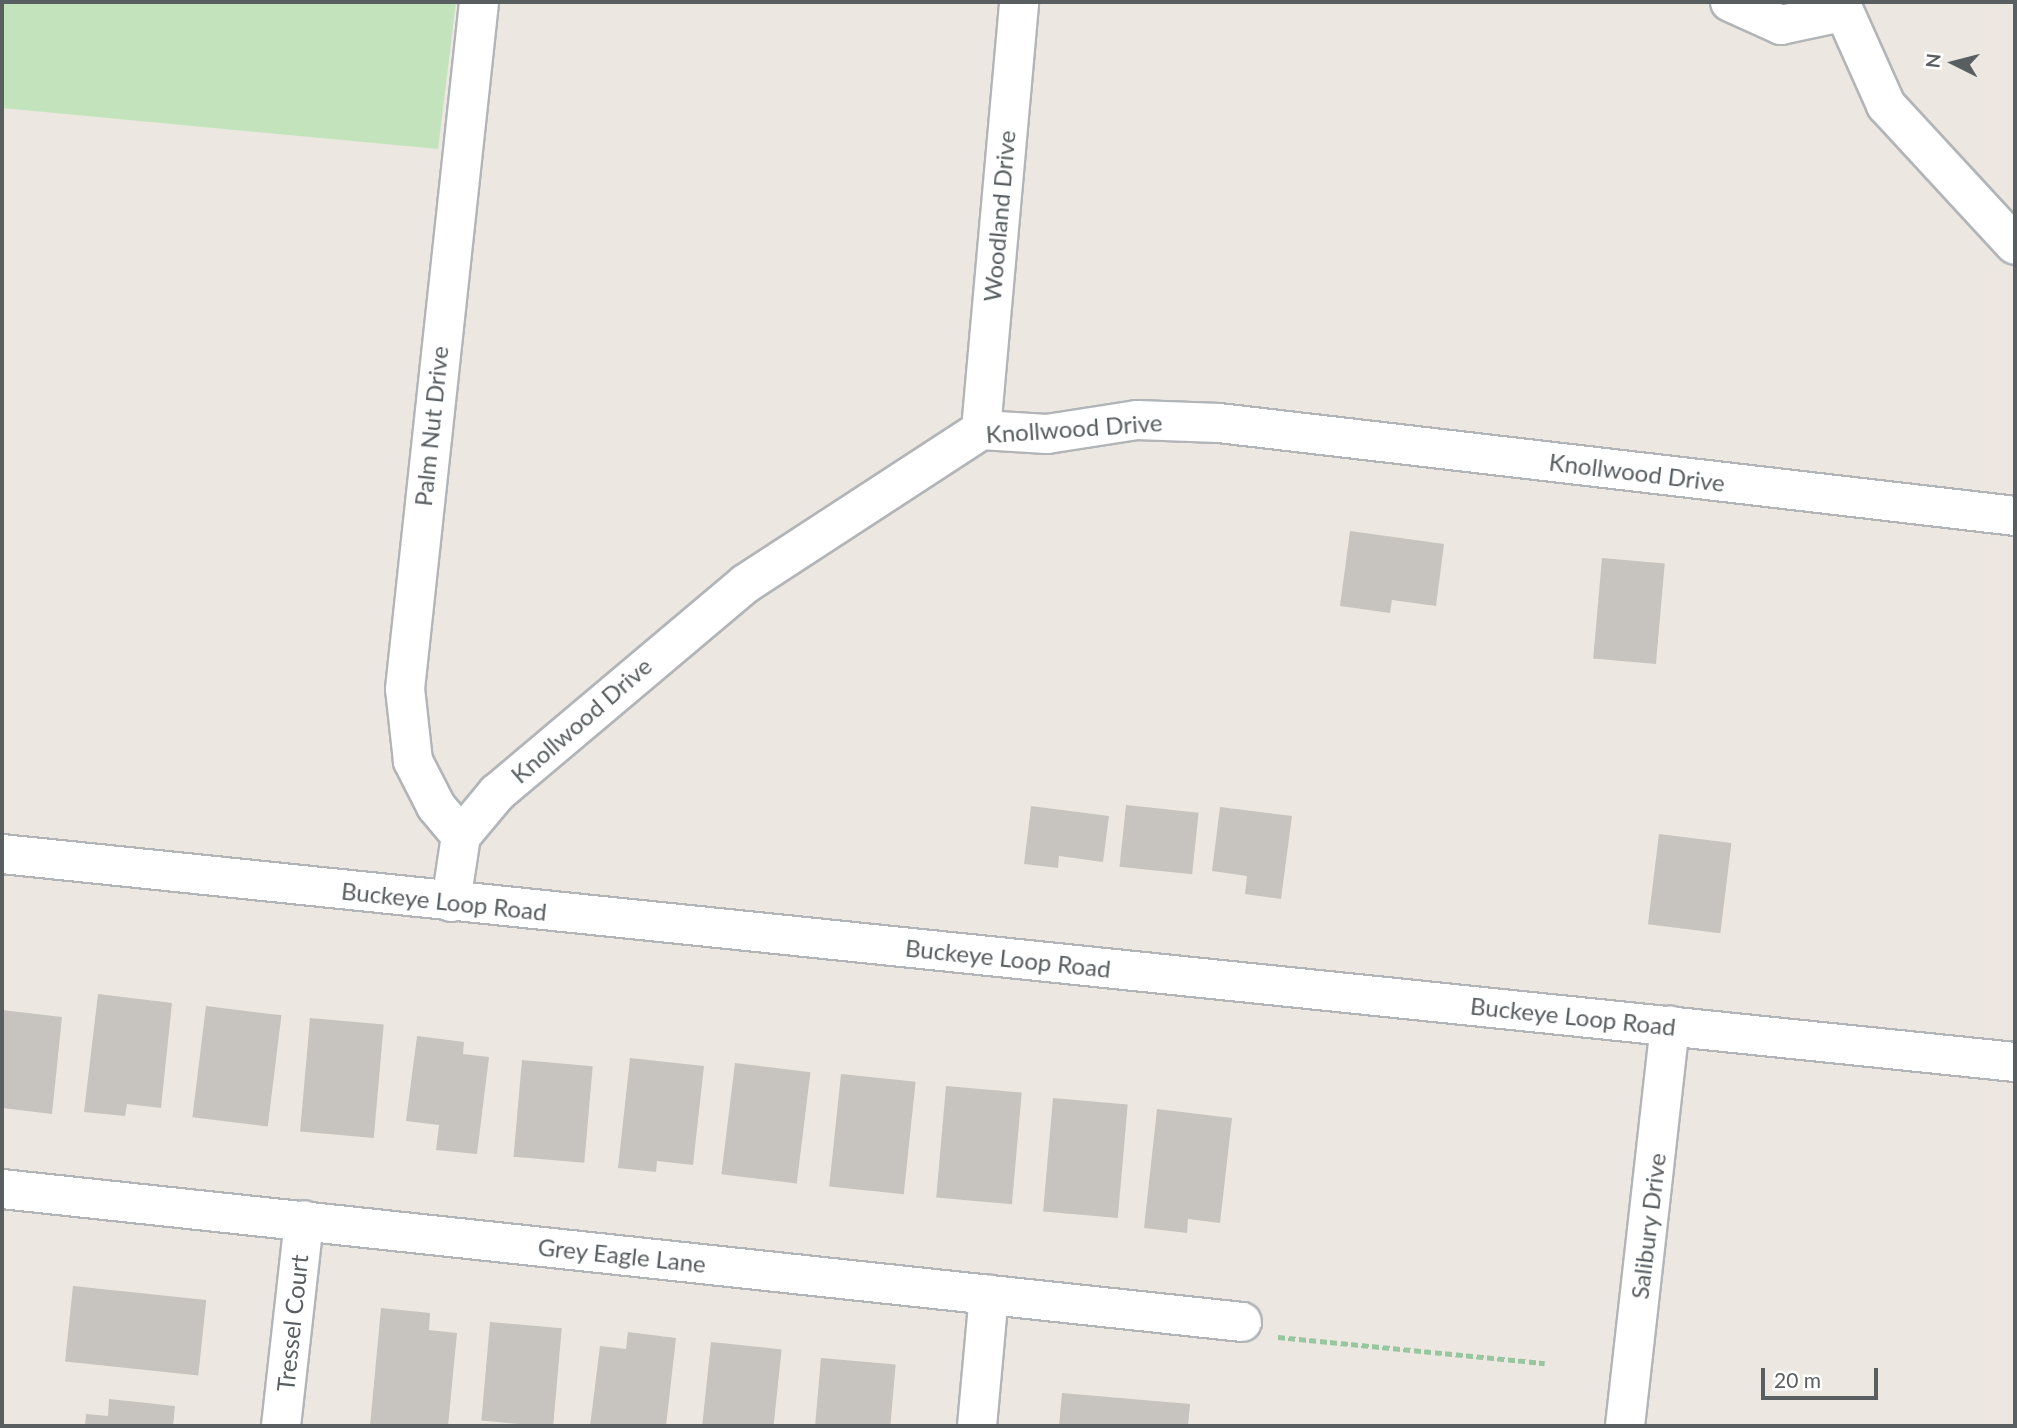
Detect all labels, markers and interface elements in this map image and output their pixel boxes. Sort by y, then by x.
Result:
north arrow [1919,28,1989,98]
text: N [1920,52,1945,69]
street label: Woodland Drive [977,129,1021,303]
street label: Palm Nut Drive [408,344,454,508]
street label: Knollwood Drive [985,407,1163,449]
street label: Knollwood Drive [1547,447,1727,497]
street label: Knollwood Drive [505,651,657,789]
street label: Buckeye Loop Road [340,876,548,926]
street label: Buckeye Loop Road [904,933,1112,983]
street label: Buckeye Loop Road [1469,991,1677,1041]
street label: Salibury Drive [1625,1151,1671,1301]
street label: Grey Eagle Lane [536,1232,708,1278]
street label: Tressel Court [270,1253,314,1393]
scale bar [1765,1354,1882,1398]
text: 20 m [1774,1367,1821,1392]

